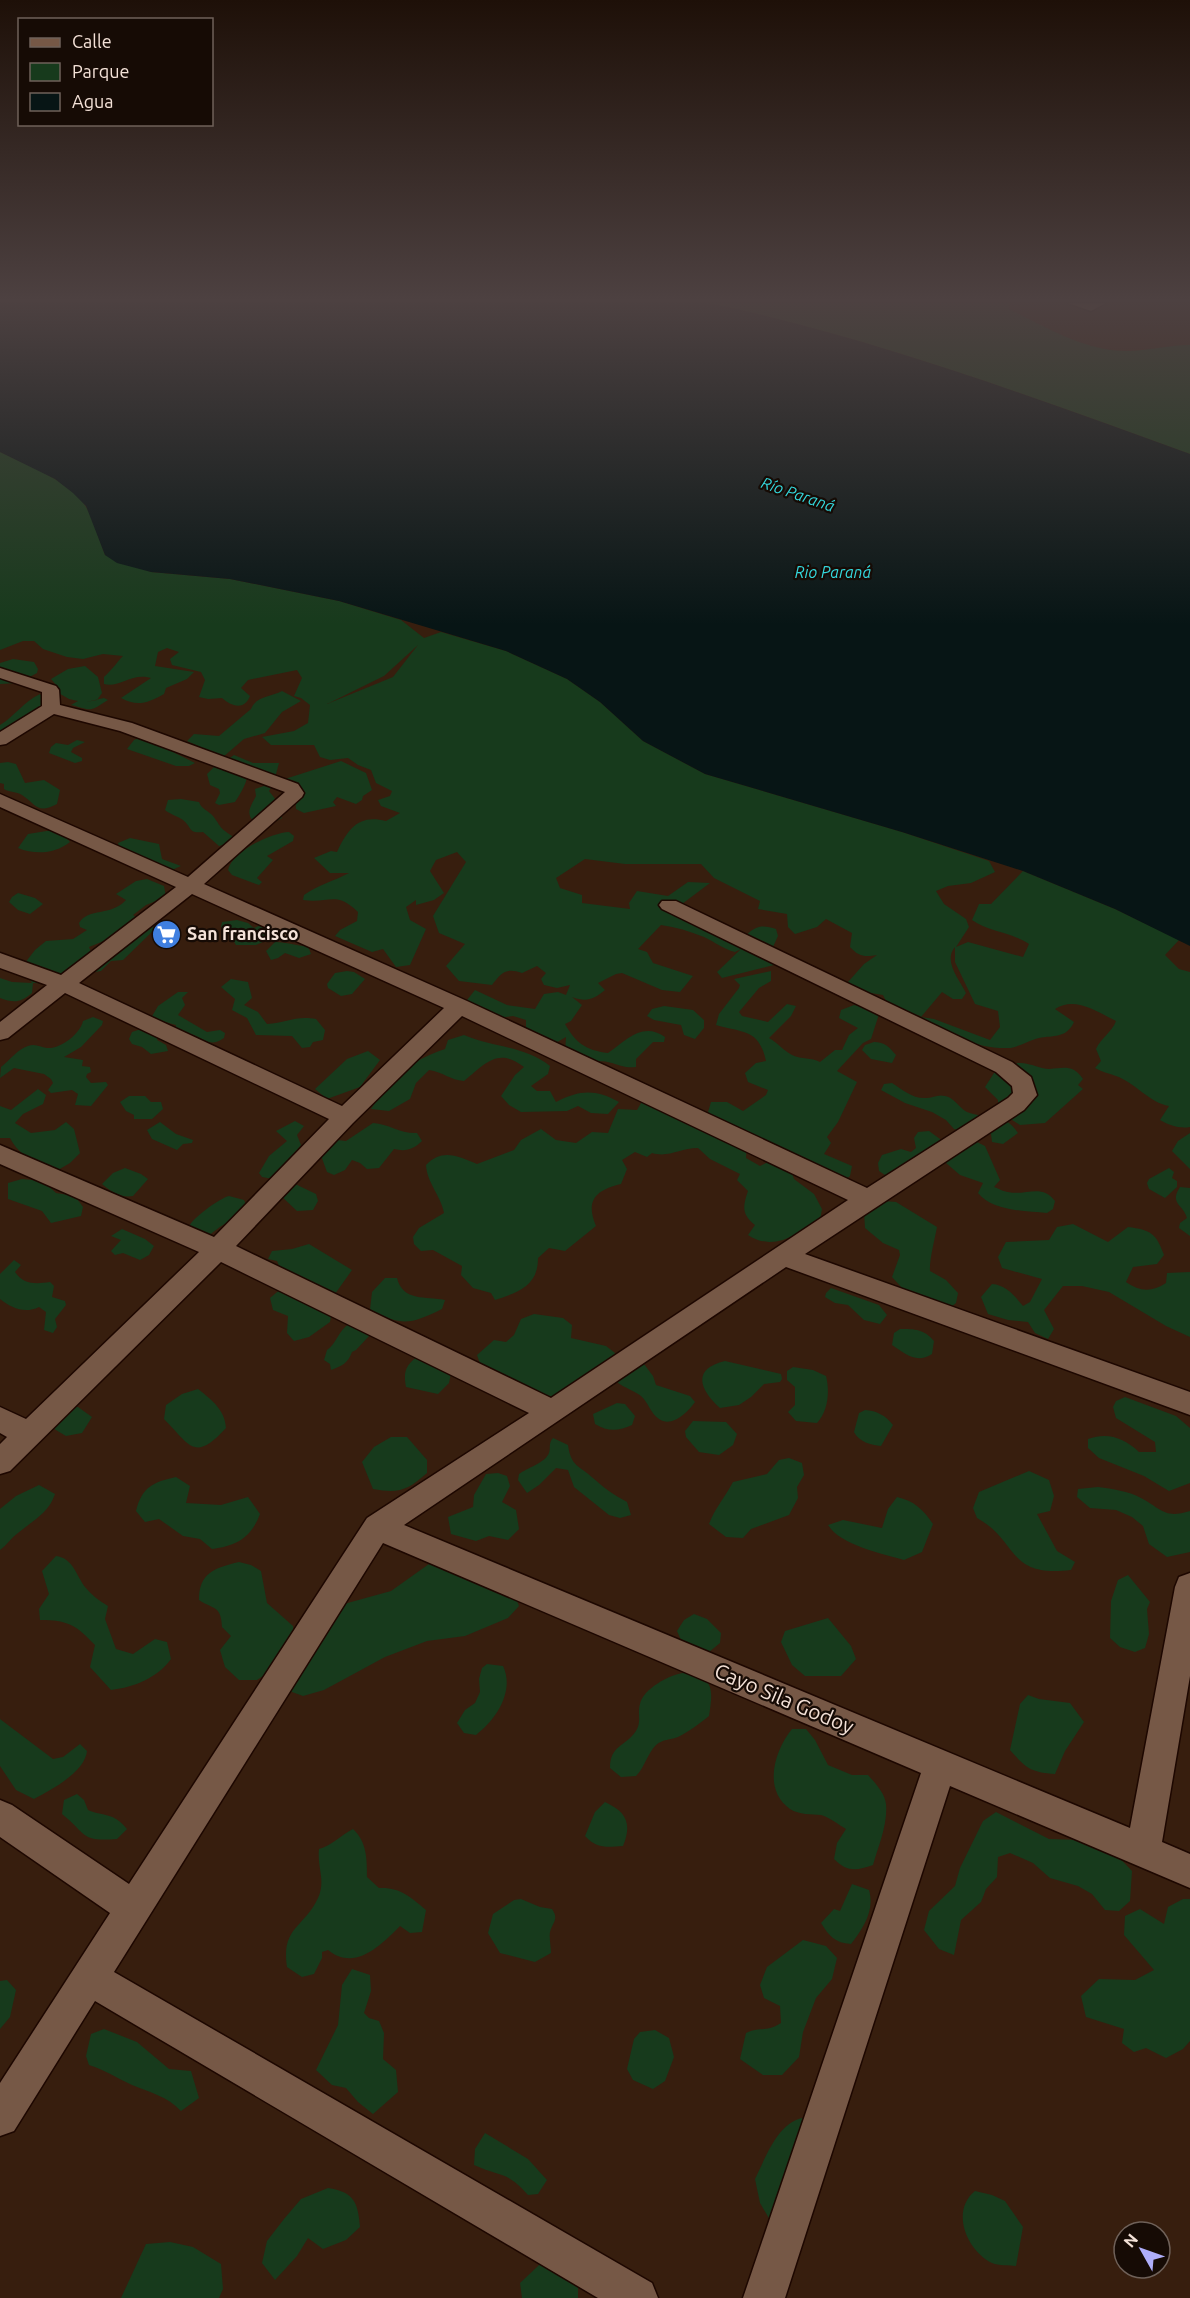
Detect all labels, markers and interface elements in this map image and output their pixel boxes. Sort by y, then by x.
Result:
legend [18,18,213,126]
text: Calle [72,31,112,51]
text: Parque [72,61,129,81]
text: Agua [72,91,114,111]
water label: Río Paraná [759,473,837,515]
water label: Rio Paraná [795,563,872,581]
supermarket icon: San francisco [150,918,182,950]
place label: San francisco [187,923,299,943]
street label: Cayo Sila Godoy [711,1658,858,1738]
north arrow [1112,2220,1172,2280]
text: N [1120,2230,1141,2251]

